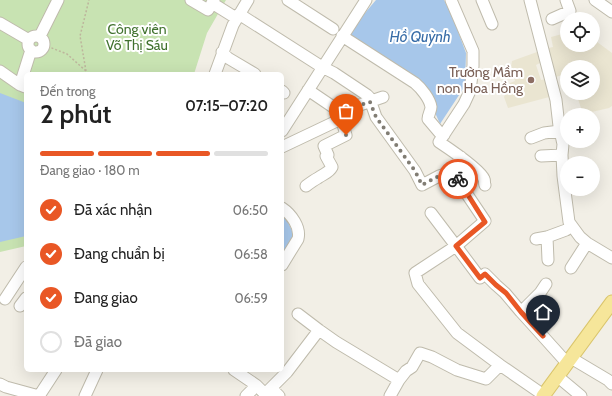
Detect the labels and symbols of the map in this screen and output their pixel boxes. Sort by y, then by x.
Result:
park label: Công viên Võ Thị Sáu [106,20,168,54]
water label: Hồ Quỳnh [389,28,451,46]
place label: Trường Mầm non Hoa Hồng [437,63,524,97]
marker: Trường Mầm non Hoa Hồng [526,75,536,85]
pin [329,94,363,135]
courier [438,159,478,199]
pin [526,295,560,336]

